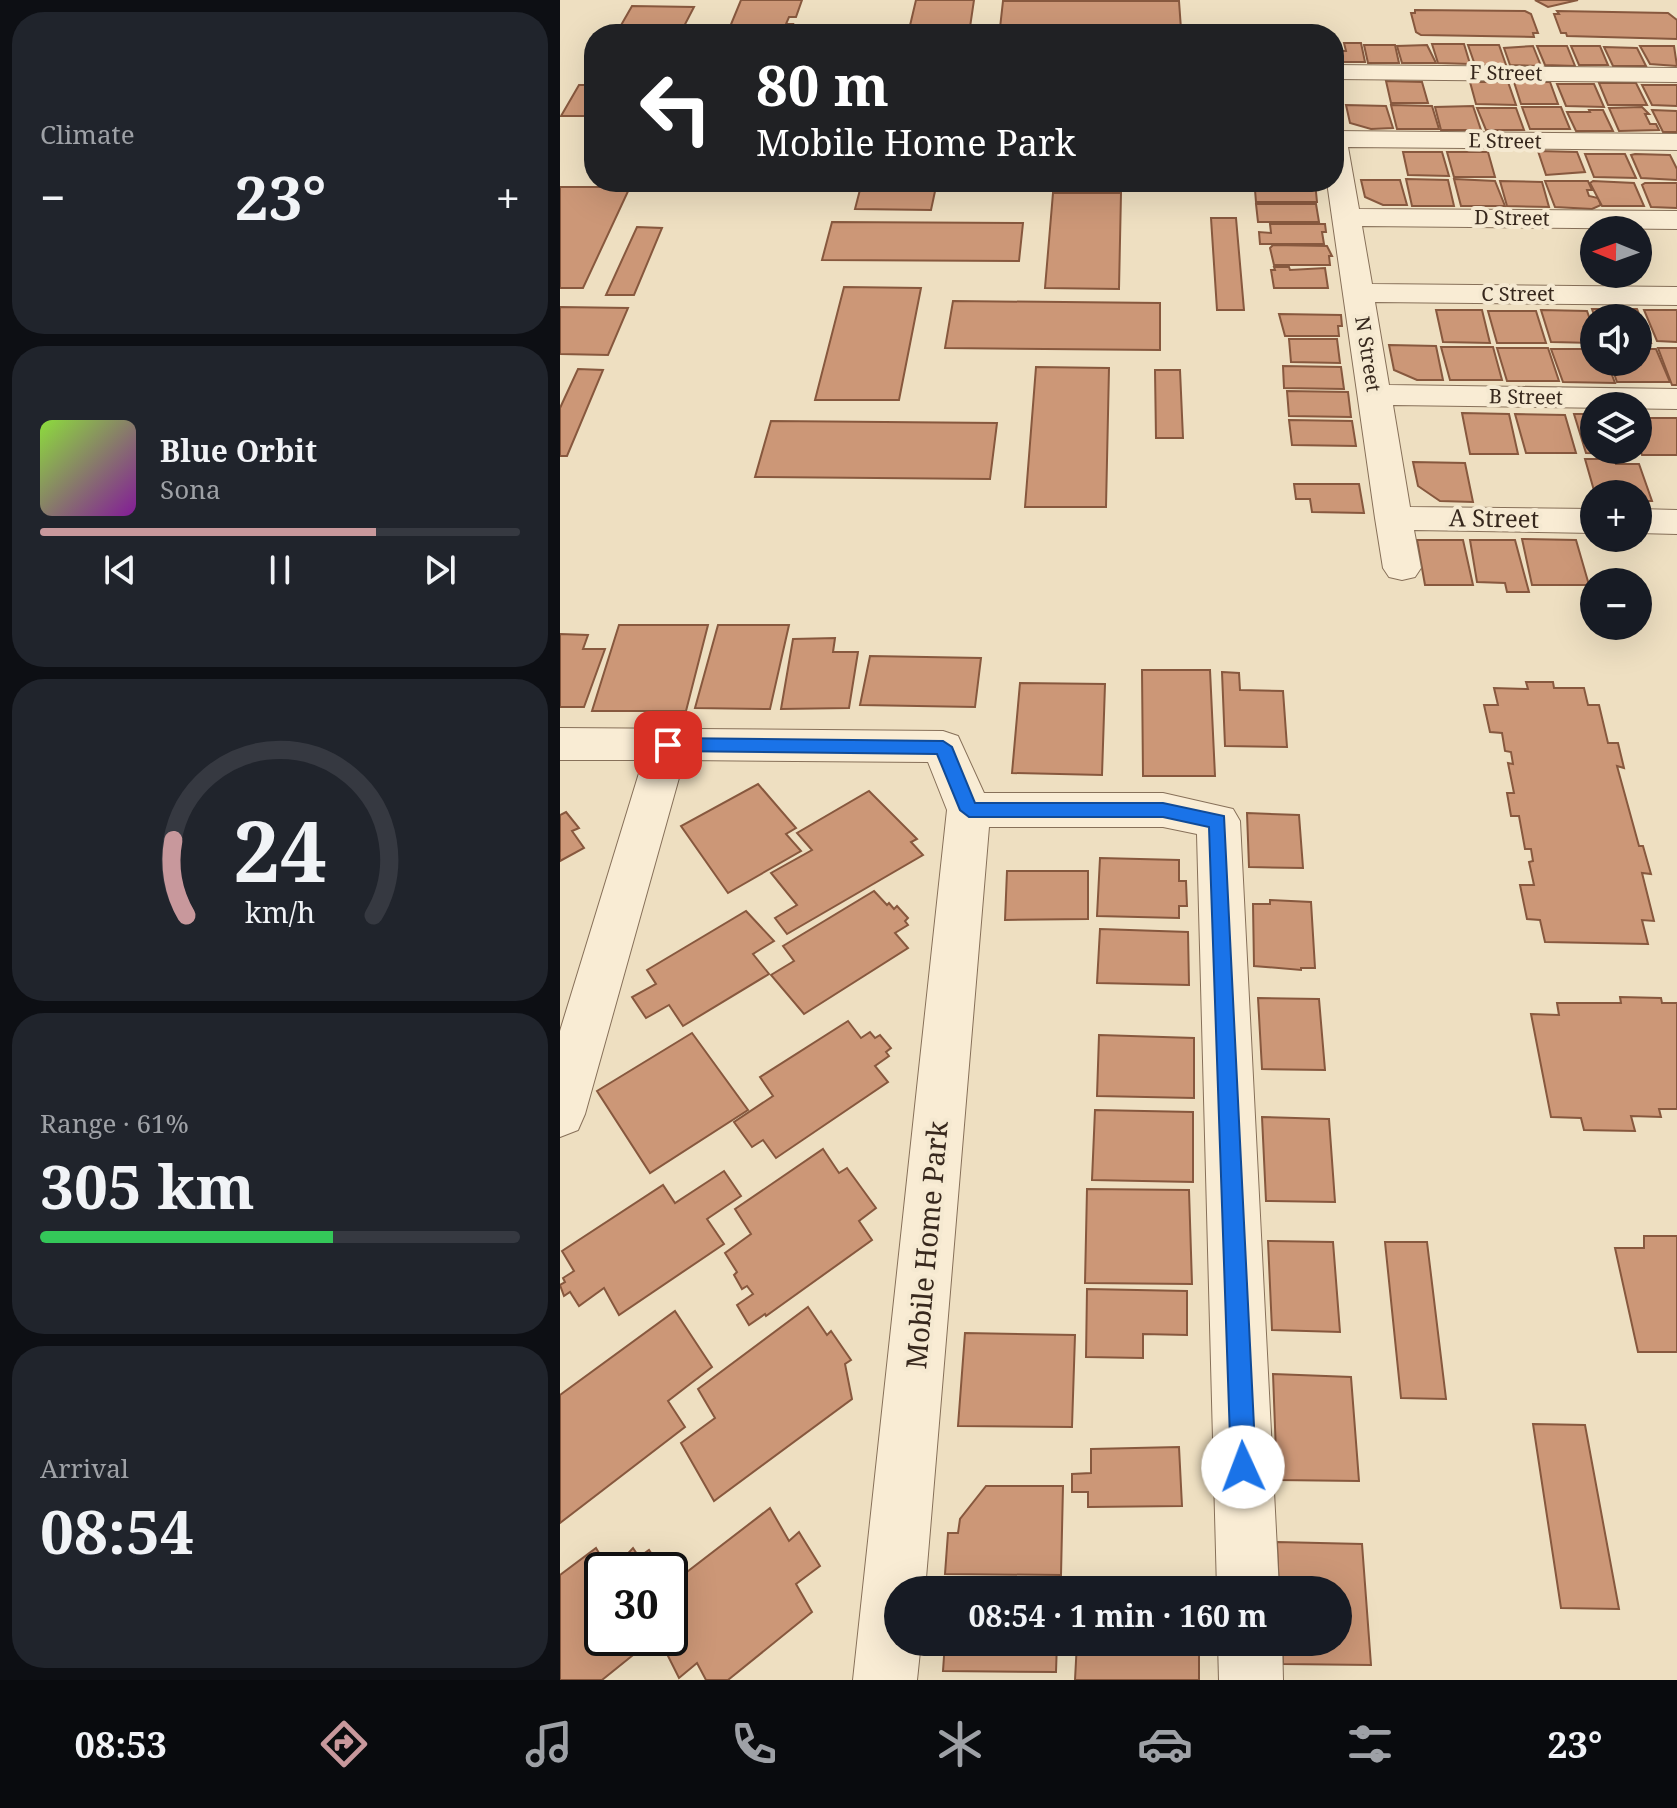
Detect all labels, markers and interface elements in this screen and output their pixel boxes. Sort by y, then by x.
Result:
text: 80 m [756,46,889,122]
icon: left [624,56,728,160]
street label: F Street [1469,58,1543,87]
text: Climate [40,116,135,152]
text: Mobile Home Park [756,118,1076,167]
street label: E Street [1468,126,1542,155]
text: 23° [235,156,326,238]
text: − [40,167,65,227]
text: + [495,167,520,227]
street label: D Street [1474,203,1550,232]
north arrow [1580,216,1652,288]
map controls [1580,216,1652,640]
street label: C Street [1481,280,1555,307]
button: sound [1580,304,1652,376]
street label: N Street [1349,314,1388,394]
street label: B Street [1489,382,1563,411]
button: layers [1580,392,1652,464]
text: Blue Orbit [160,430,317,471]
text: Sona [160,471,221,507]
button: + [1580,480,1652,552]
street label: A Street [1449,500,1539,535]
icon: previous [98,548,142,592]
icon: pause [258,548,302,592]
icon: next [418,548,462,592]
button: − [1580,568,1652,640]
pin [634,711,702,779]
icon: arrive [646,723,690,767]
text: 24 [233,793,327,906]
text: km/h [245,892,315,931]
text: Range · 61% [40,1105,189,1141]
street label: Mobile Home Park [896,1119,956,1371]
text: 305 km [40,1145,255,1227]
position arrow [1201,1425,1285,1509]
text: Arrival [40,1450,129,1486]
text: 08:54 [40,1490,194,1572]
speed limit sign: 30 [584,1552,688,1656]
text: 08:54 · 1 min · 160 m [969,1595,1267,1636]
icon: directions [316,1716,372,1772]
icon: music [521,1716,577,1772]
icon: phone [726,1716,782,1772]
icon: climate [932,1716,988,1772]
icon: car [1137,1716,1193,1772]
icon: filters [1342,1716,1398,1772]
text: 08:53 [75,1720,167,1769]
text: 23° [1547,1720,1602,1769]

